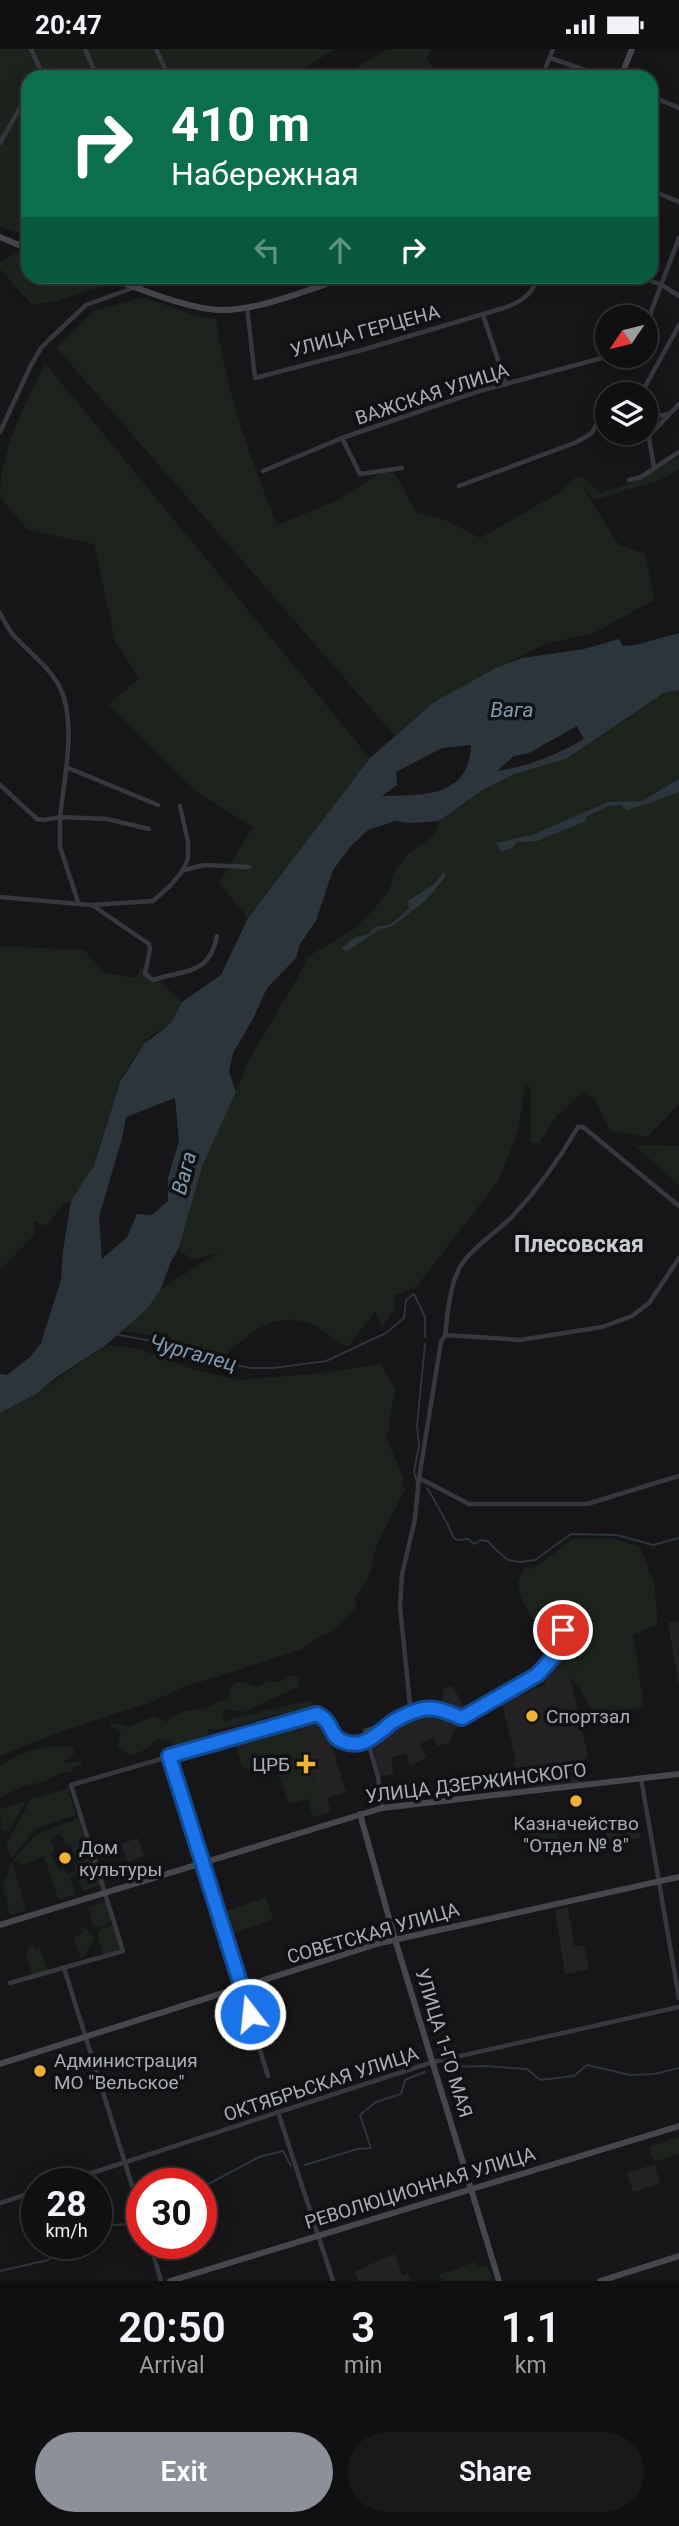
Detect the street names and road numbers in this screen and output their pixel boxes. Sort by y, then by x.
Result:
street label: УЛИЦА ГЕРЦЕНА [288,300,443,362]
street label: ВАЖСКАЯ УЛИЦА [352,358,512,430]
street label: УЛИЦА ДЗЕРЖИНСКОГО [364,1758,588,1808]
street label: СОВЕТСКАЯ УЛИЦА [284,1897,462,1969]
street label: УЛИЦА 1-ГО МАЯ [410,1966,478,2120]
street label: ОКТЯБРЬСКАЯ УЛИЦА [221,2041,422,2126]
street label: РЕВОЛЮЦИОННАЯ УЛИЦА [302,2142,539,2234]

